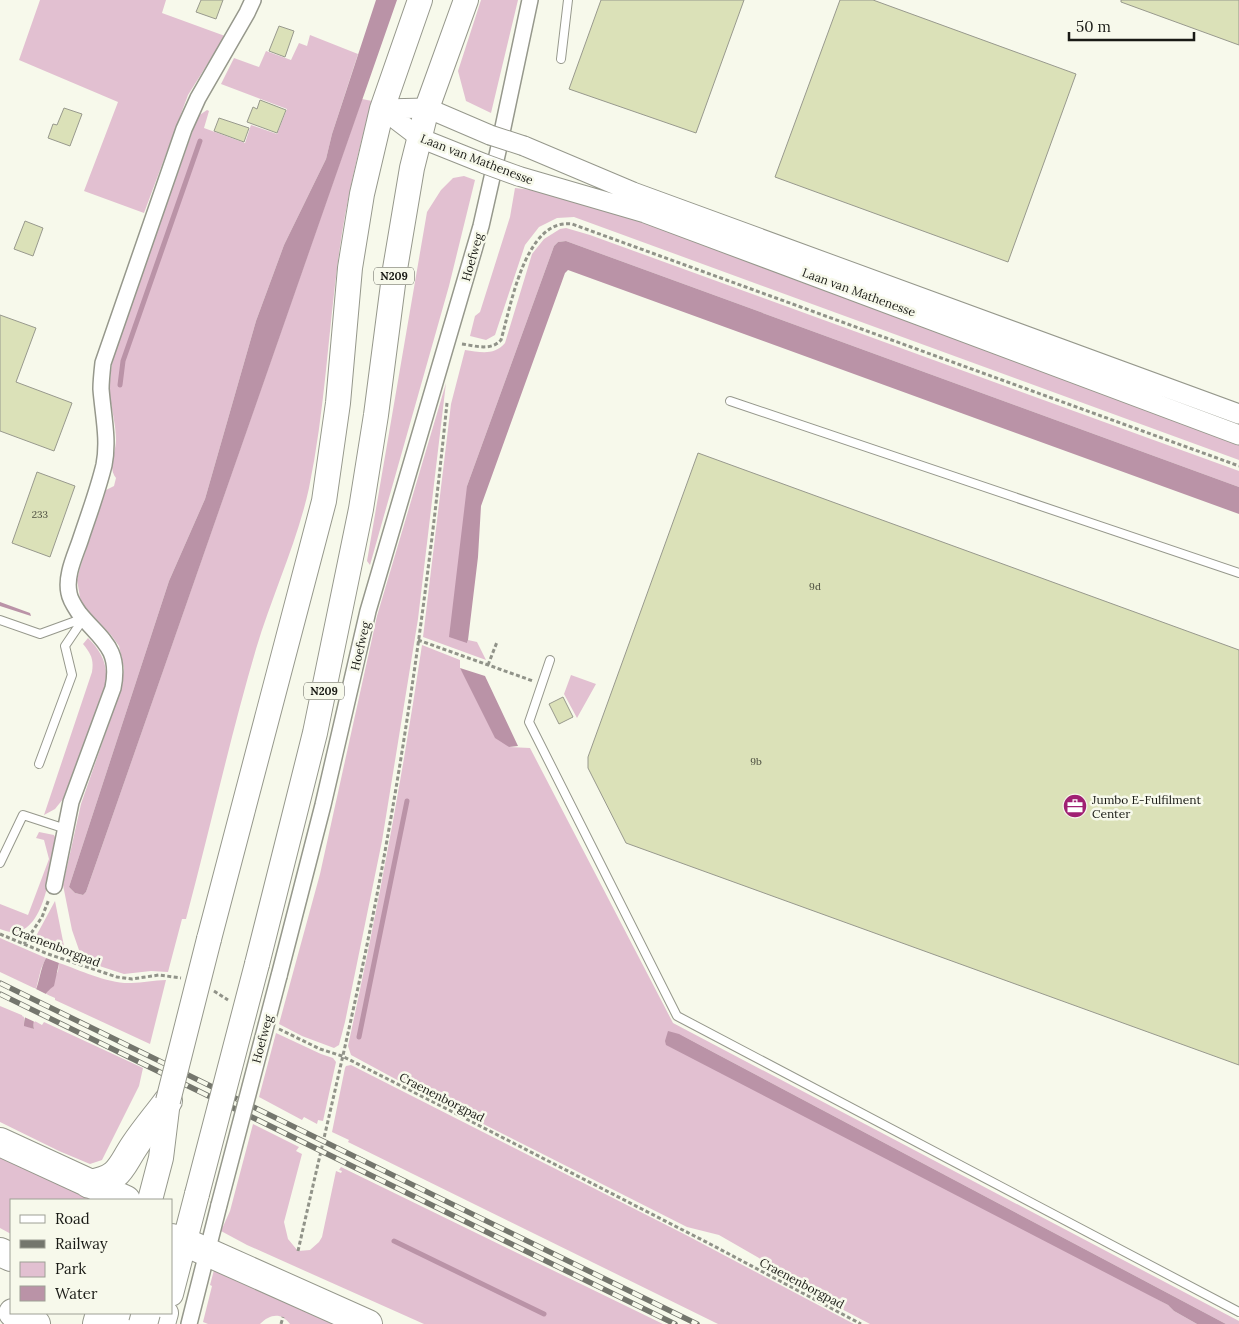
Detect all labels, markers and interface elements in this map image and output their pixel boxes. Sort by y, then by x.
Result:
scale bar [1069,10,1194,42]
text: 50 m [1076,17,1111,36]
street label: Laan van Mathenesse [419,131,536,188]
street label: Hoefweg [458,231,486,283]
street label: Laan van Mathenesse [800,265,918,320]
road number: N209 [374,268,414,284]
house number: 233 [32,508,49,521]
house number: 9d [809,580,821,593]
street label: Hoefweg [347,620,373,672]
road number: N209 [304,682,344,699]
house number: 9b [750,755,762,768]
place label: Jumbo E-Fulfilment Center [1091,792,1201,821]
office icon: Jumbo E-Fulfilment Center [1062,793,1088,819]
street label: Craenenborgpad [10,922,102,970]
street label: Hoefweg [248,1013,276,1065]
street label: Craenenborgpad [397,1069,487,1125]
legend [10,1199,172,1314]
text: Road [55,1209,90,1228]
text: Railway [55,1234,108,1253]
street label: Craenenborgpad [757,1254,847,1312]
text: Park [55,1259,86,1278]
text: Water [55,1284,98,1303]

